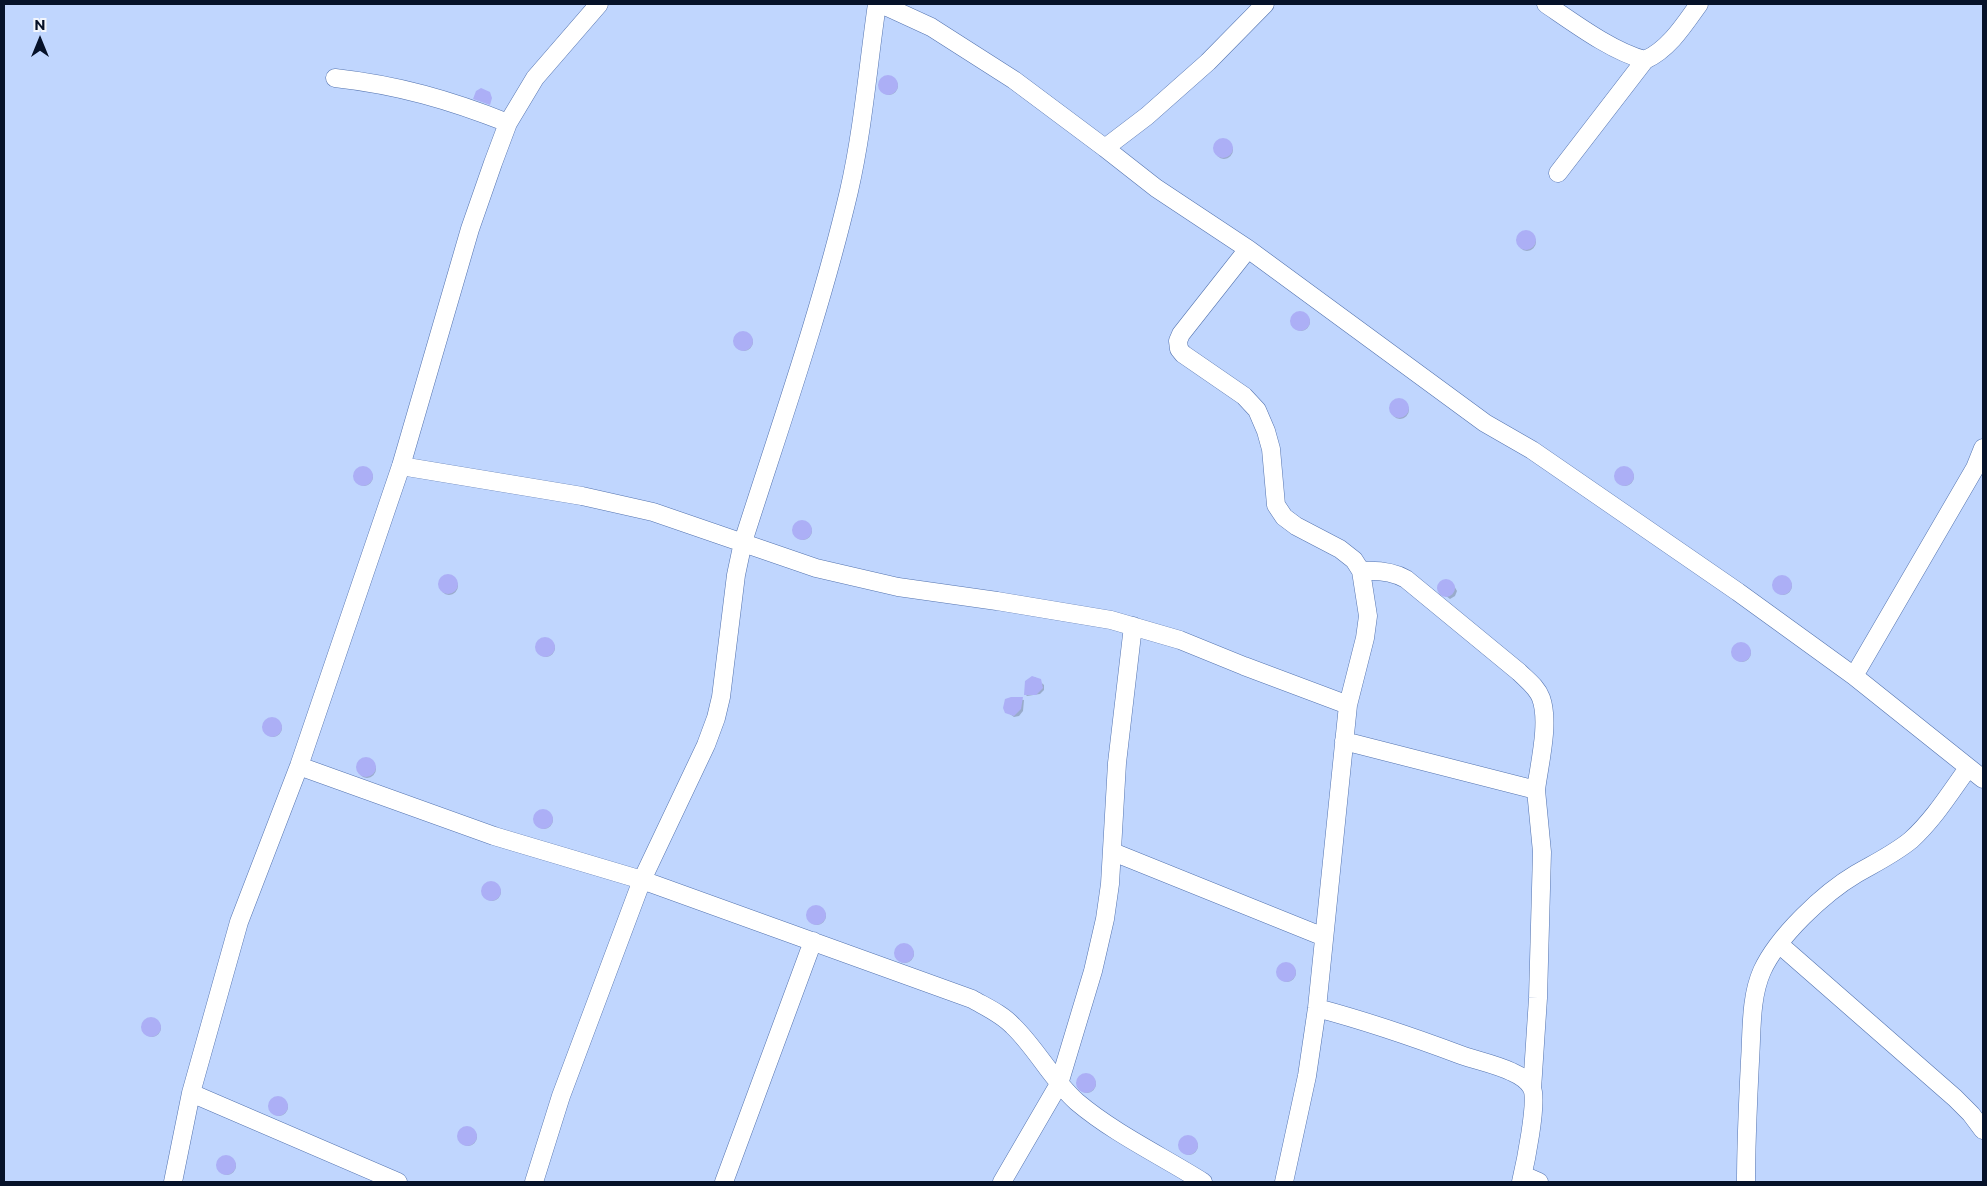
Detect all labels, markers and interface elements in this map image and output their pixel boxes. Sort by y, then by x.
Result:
north arrow [15,15,65,65]
text: N [34,16,46,34]

